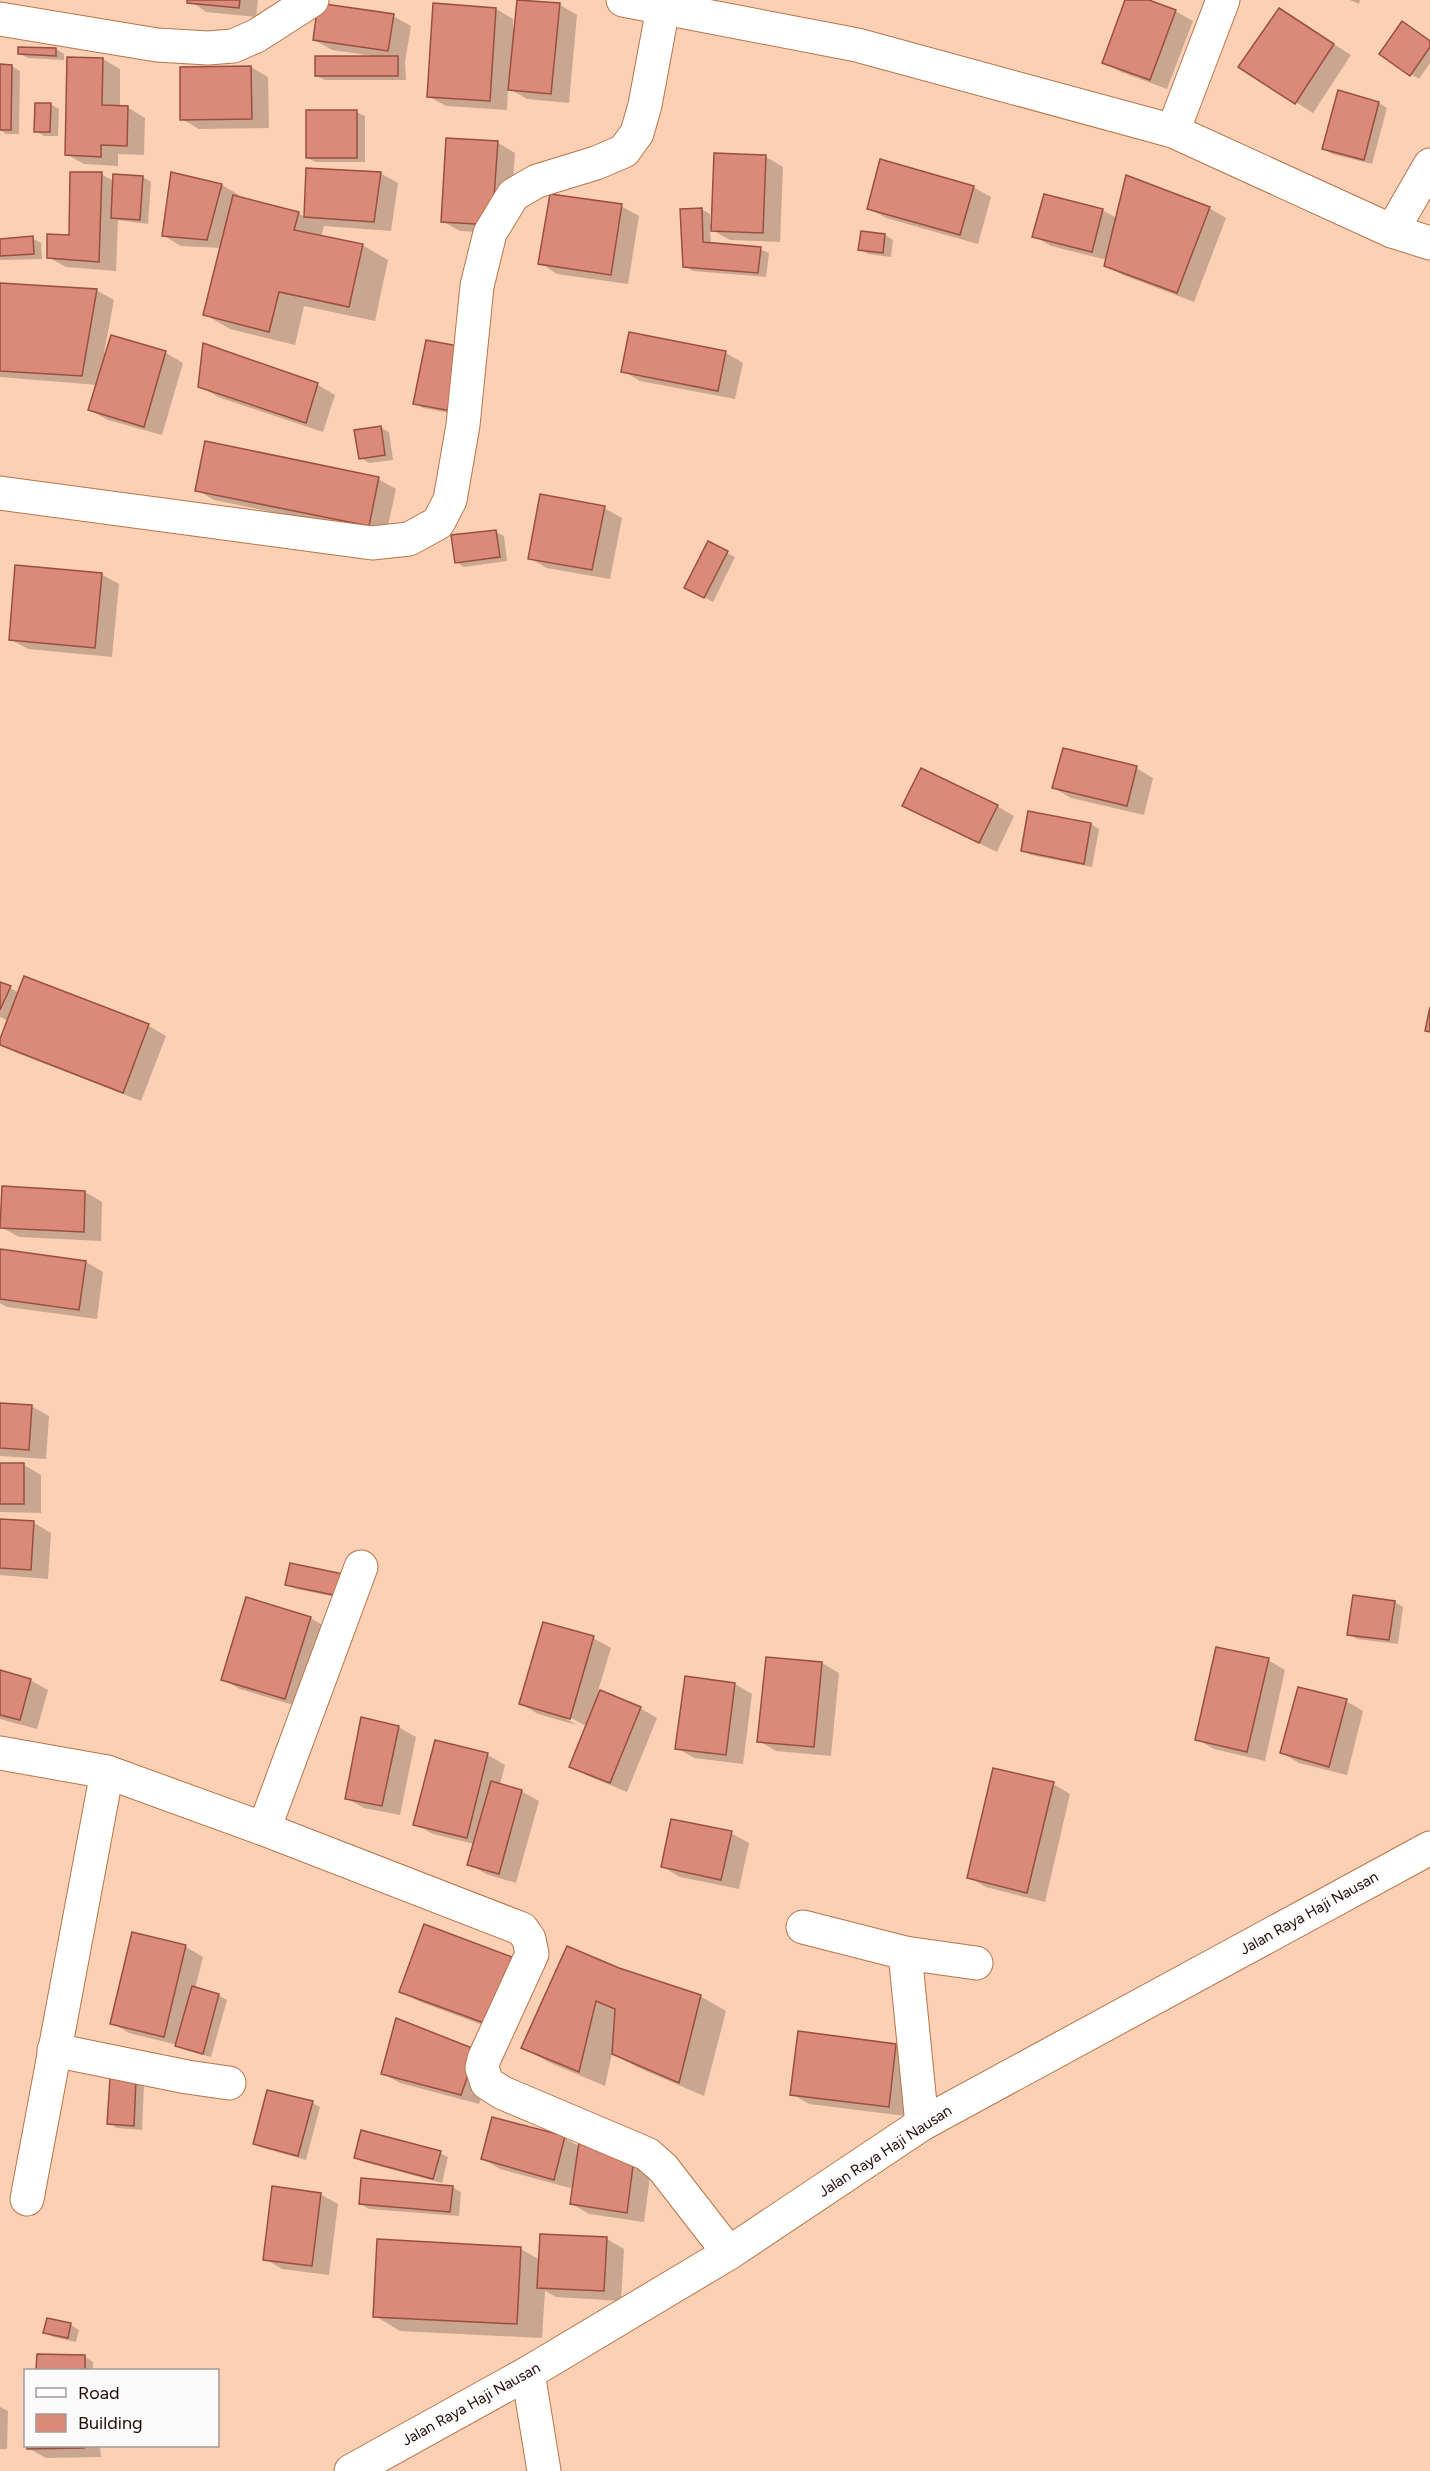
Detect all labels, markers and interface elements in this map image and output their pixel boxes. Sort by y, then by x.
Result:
street label: Jalan Raya Haji Nausan [1237,1868,1381,1958]
street label: Jalan Raya Haji Nausan [815,2101,955,2201]
street label: Jalan Raya Haji Nausan [399,2359,543,2449]
legend [24,2369,219,2447]
text: Road [78,2382,119,2404]
text: Building [78,2412,143,2434]

